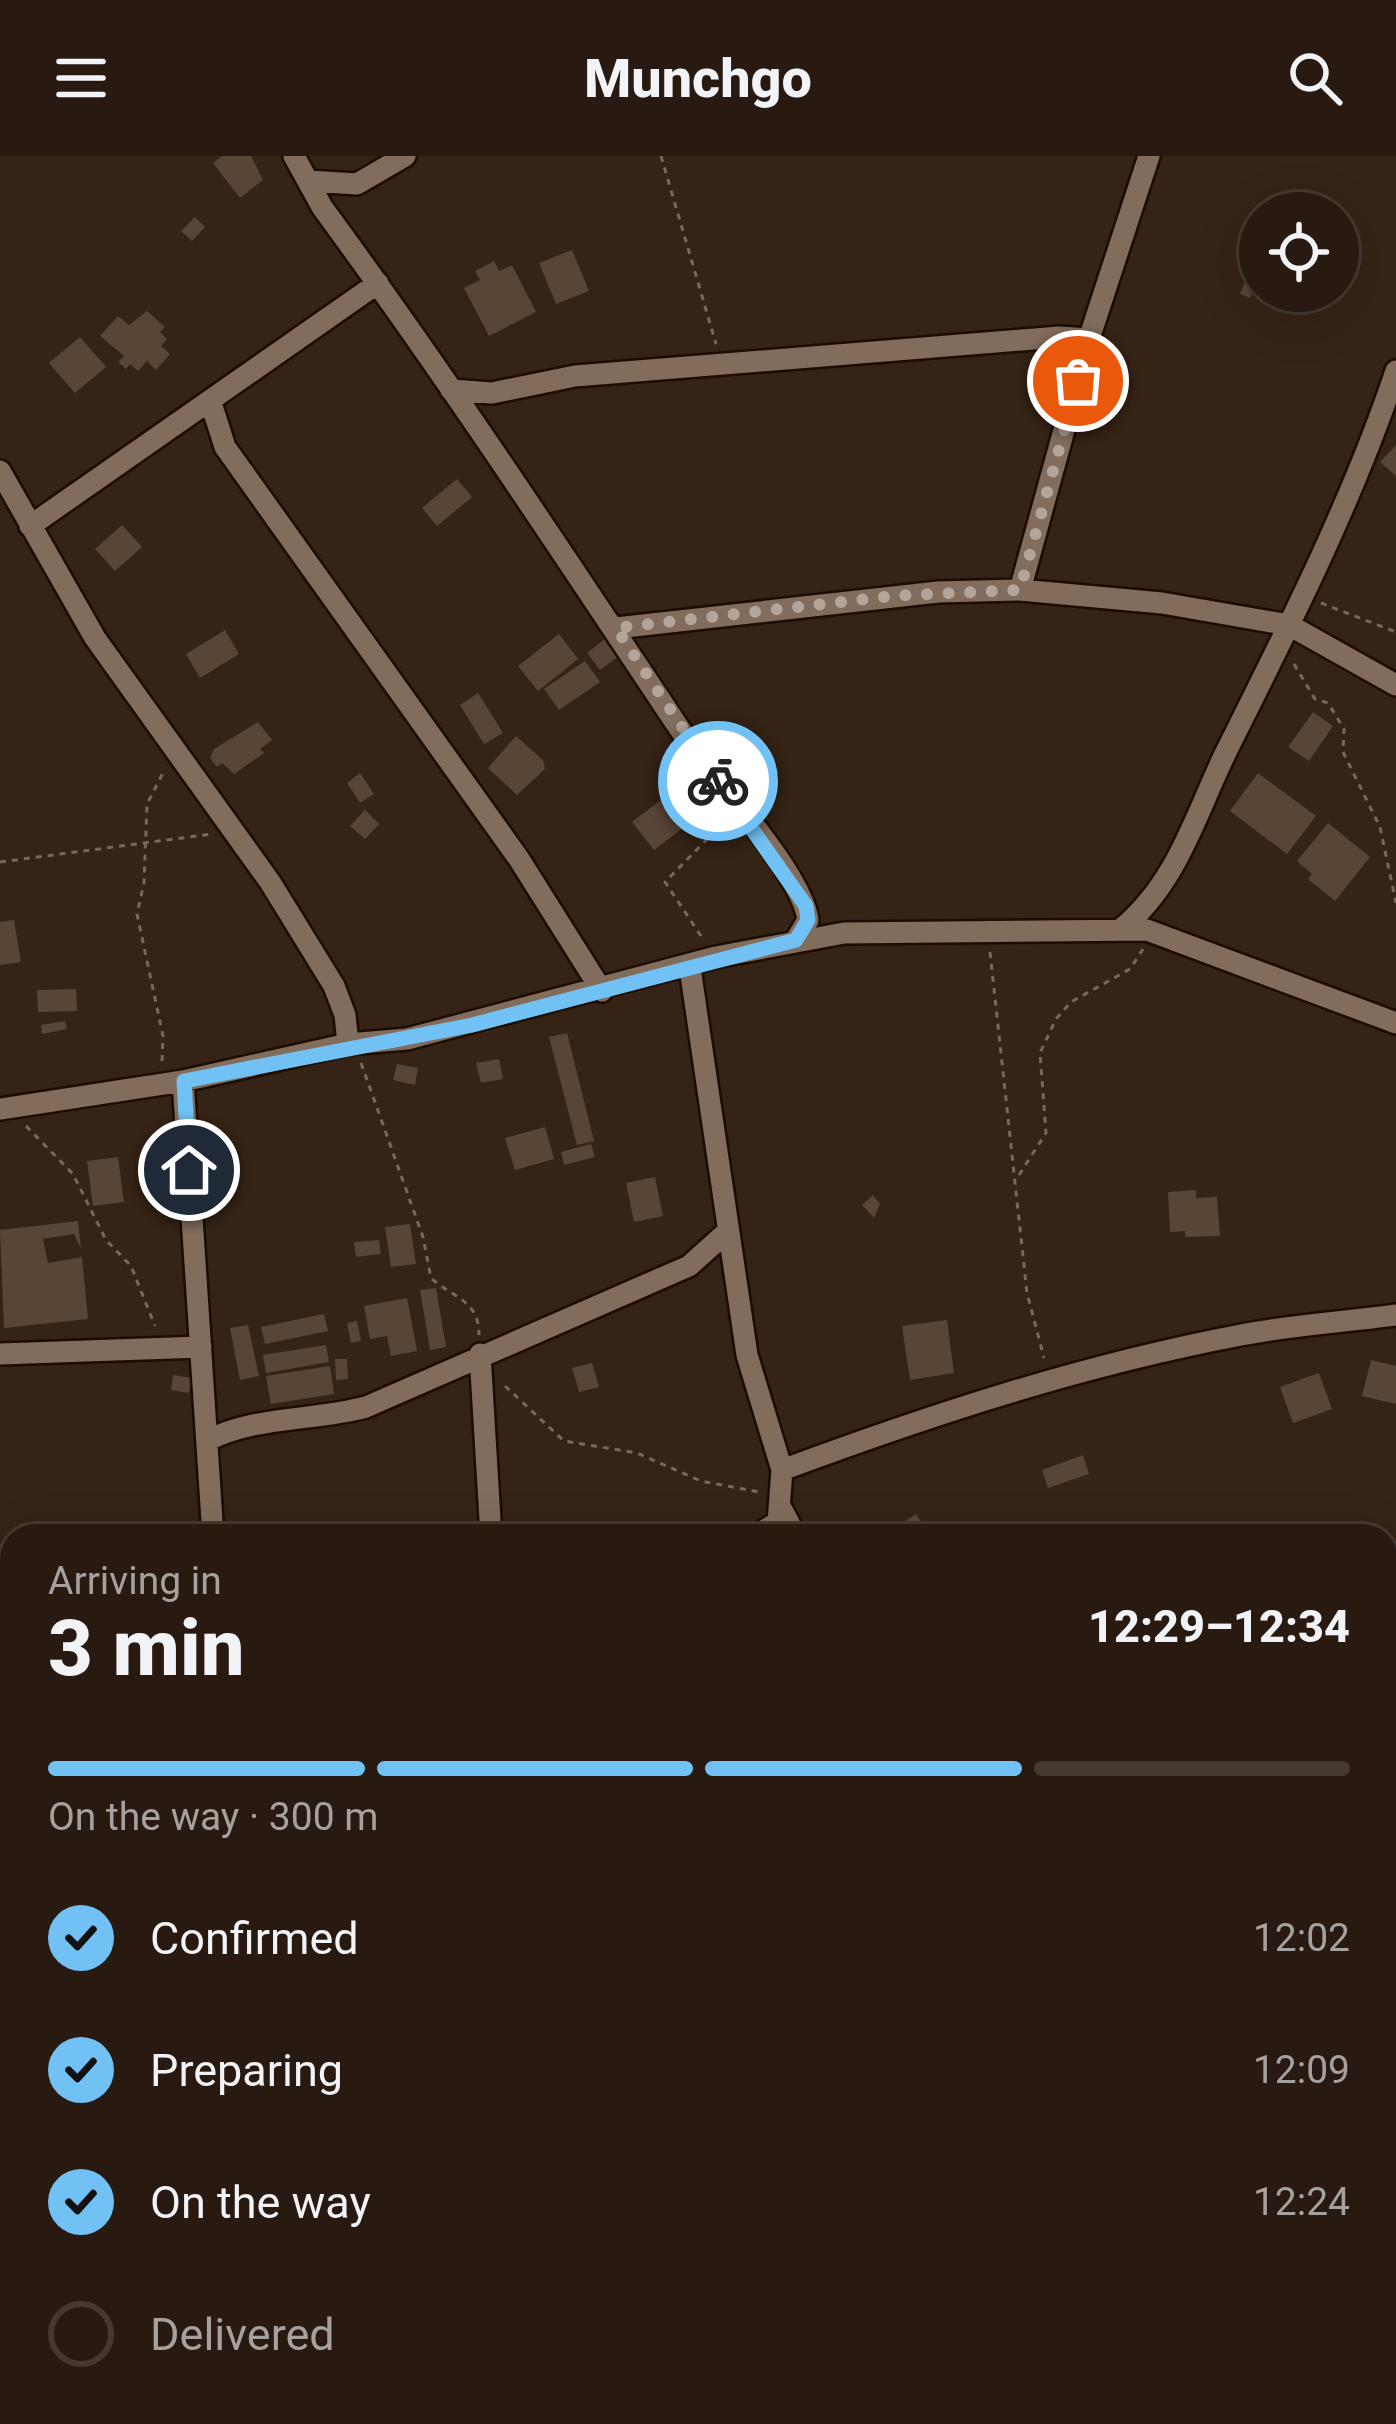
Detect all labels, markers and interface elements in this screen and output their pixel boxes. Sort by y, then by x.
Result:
icon: menu [48,45,114,111]
icon: search [1282,45,1348,111]
text: Munchgo [584,47,812,110]
map controls [1239,192,1359,312]
button: locate [1239,192,1359,312]
pin [1027,330,1129,432]
icon: bag [1045,348,1111,414]
courier [658,721,778,841]
icon: bike [685,748,751,814]
pin [138,1119,240,1221]
icon: home [156,1137,222,1203]
text: Arriving in [48,1558,222,1604]
text: 12:29–12:34 [1088,1600,1350,1653]
text: 3 min [48,1603,245,1694]
text: On the way · 300 m [48,1794,379,1840]
icon: check [48,1905,114,1971]
text: Confirmed [150,1912,359,1965]
text: 12:02 [1253,1915,1350,1961]
icon: check [48,2037,114,2103]
text: Preparing [150,2044,343,2097]
text: 12:09 [1253,2047,1350,2093]
icon: check [48,2169,114,2235]
text: On the way [150,2176,371,2229]
text: 12:24 [1253,2179,1350,2225]
text: Delivered [150,2308,335,2361]

